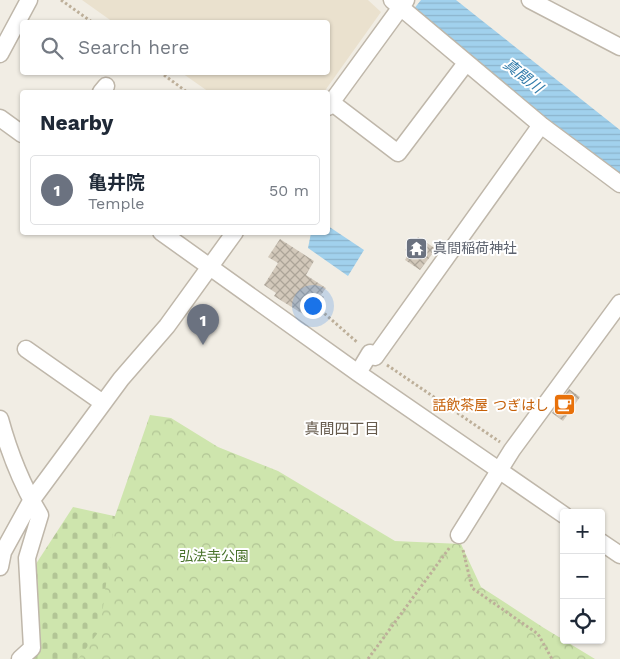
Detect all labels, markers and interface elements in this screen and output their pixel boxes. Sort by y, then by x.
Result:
search box [20,20,330,75]
icon: search [38,34,66,62]
text: Search here [78,36,189,59]
water label: 真間川 [500,55,548,98]
text: Nearby [40,110,113,135]
text: 亀井院 [88,171,145,194]
text: 1 [54,181,60,200]
text: 50 m [269,181,309,200]
text: Temple [88,194,145,213]
temple icon: 真間稲荷神社 [405,236,429,260]
place label: 真間稲荷神社 [433,240,517,256]
your location [300,293,326,319]
pin: 1 [187,304,219,345]
cafe icon: 話飲茶屋 つぎはし [553,393,577,417]
place label: 話飲茶屋 つぎはし [432,397,549,413]
district label: 真間四丁目 [304,420,380,438]
map controls [560,509,605,644]
button: + [560,509,605,554]
park label: 弘法寺公園 [179,548,249,564]
button: − [560,554,605,599]
button: locate [560,599,605,644]

